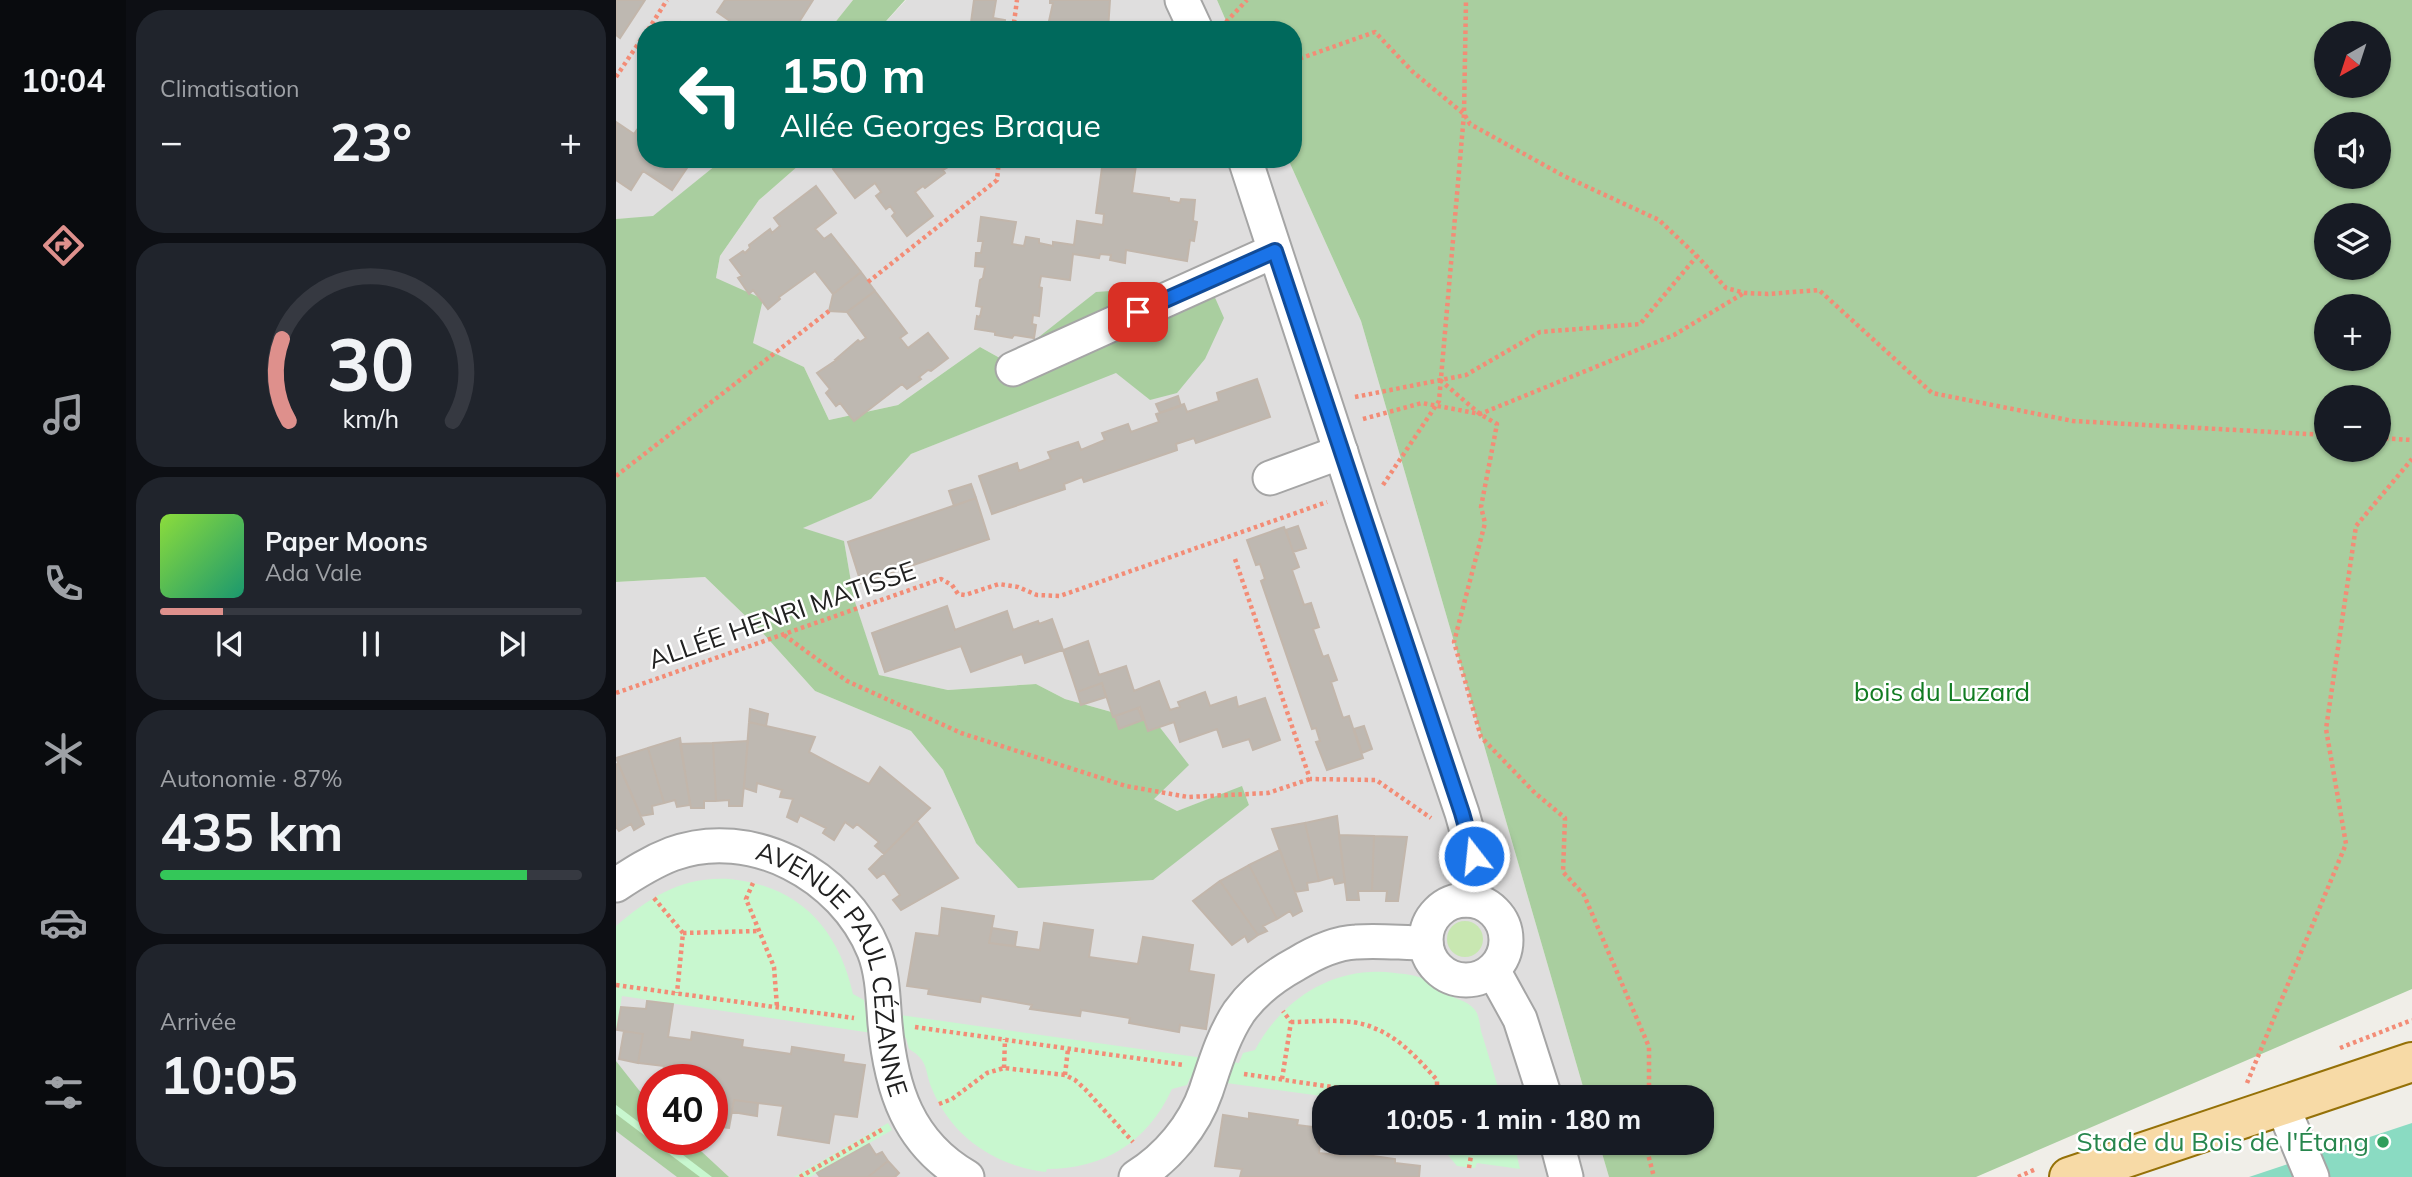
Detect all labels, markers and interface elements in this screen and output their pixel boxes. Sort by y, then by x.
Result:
north arrow [2314,21,2390,98]
map controls [2314,21,2391,462]
text: 150 m [780,44,926,105]
icon: left [665,49,756,140]
text: 10:04 [21,60,105,100]
text: Climatisation [160,74,300,103]
text: Allée Georges Braque [780,105,1101,145]
text: 23° [330,109,412,174]
button: sound [2314,112,2391,189]
text: − [160,117,183,165]
text: + [559,117,582,165]
button: layers [2314,203,2391,280]
icon: directions [39,221,88,270]
pin [1108,282,1168,342]
icon: arrive [1119,293,1157,331]
button: + [2314,294,2391,371]
text: 30 [327,319,415,410]
button: − [2314,385,2391,462]
icon: music [39,390,88,439]
text: km/h [343,403,399,434]
text: Paper Moons [265,525,428,558]
street label: ALLÉE HENRI MATISSE [644,553,920,676]
text: Ada Vale [265,558,362,587]
icon: phone [39,559,88,608]
icon: previous [211,625,249,663]
icon: pause [352,625,390,663]
icon: next [493,625,531,663]
park label: bois du Luzard [1854,675,2030,708]
icon: climate [39,729,88,778]
text: Autonomie · 87% [160,764,343,793]
text: 435 km [160,799,343,864]
position arrow [1437,819,1511,893]
street label: AVENUE PAUL CÉZANNE [752,834,915,1101]
icon: car [39,898,88,947]
text: Arrivée [160,1007,236,1036]
text: 10:05 [160,1042,298,1107]
speed limit sign: 40 [637,1064,728,1155]
icon: filters [39,1068,88,1117]
text: 10:05 · 1 min · 180 m [1385,1103,1641,1136]
place label: Stade du Bois de l'Étang [2077,1125,2369,1158]
marker: Stade du Bois de l'Étang [2375,1134,2391,1150]

